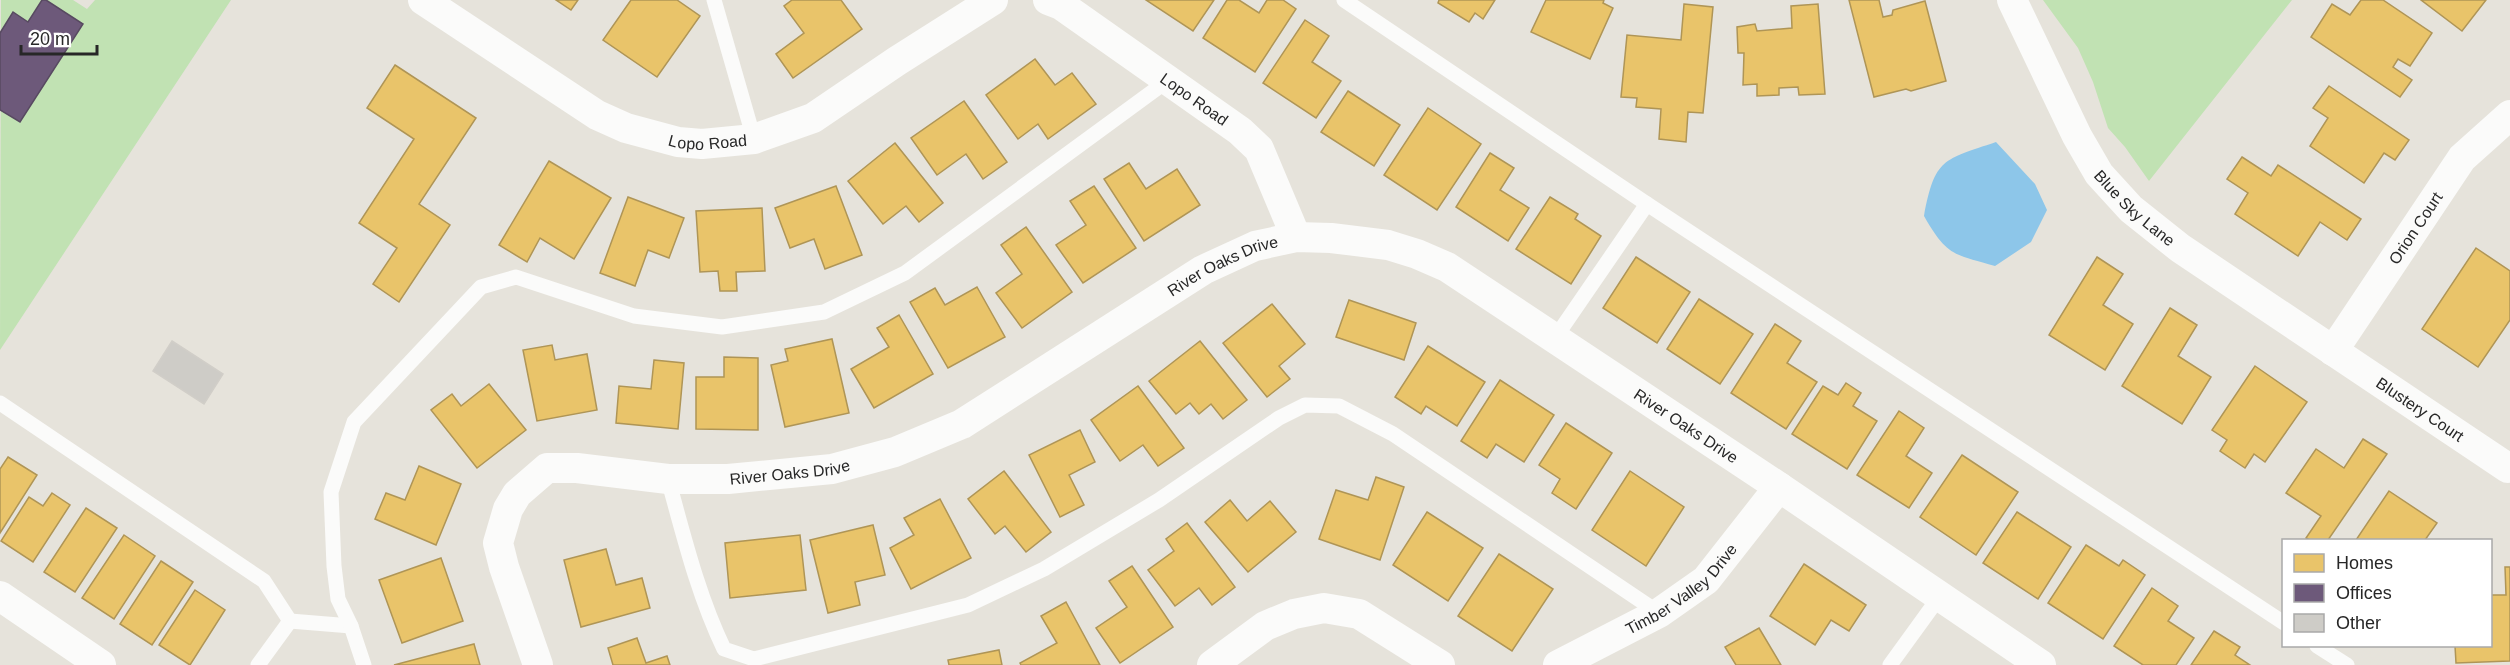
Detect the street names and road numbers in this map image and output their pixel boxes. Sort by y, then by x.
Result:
street label: Lopo Road [1157,69,1231,128]
street label: Lopo Road [667,131,748,153]
street label: Blue Sky Lane [2091,167,2178,249]
street label: Orion Court [2385,188,2446,267]
street label: River Oaks Drive [1164,233,1279,299]
street label: Blustery Court [2373,374,2468,445]
street label: River Oaks Drive [1631,385,1742,466]
street label: River Oaks Drive [729,456,852,487]
street label: Timber Valley Drive [1623,540,1740,637]

